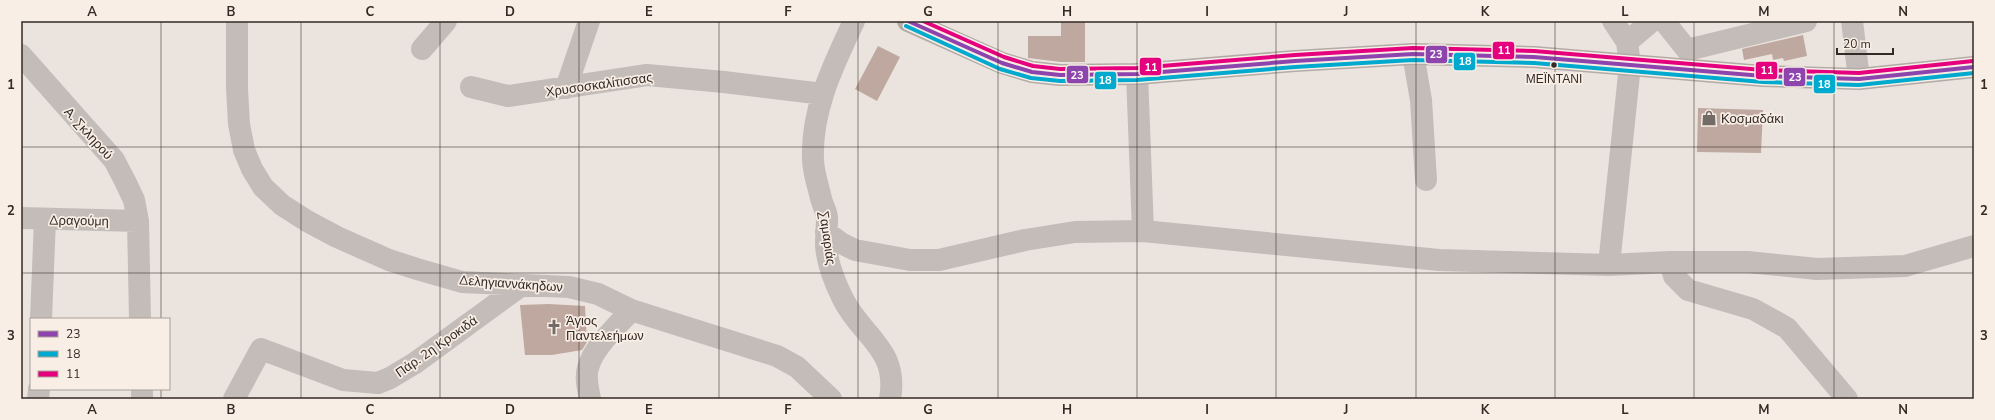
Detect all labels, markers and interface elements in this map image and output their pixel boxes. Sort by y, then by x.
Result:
text: A [87,3,97,21]
text: B [227,3,236,21]
text: C [366,3,375,21]
text: D [505,3,515,21]
text: E [645,3,653,21]
text: F [784,3,792,21]
text: G [923,3,933,21]
text: H [1062,3,1072,21]
text: I [1205,3,1209,21]
text: J [1343,3,1348,21]
text: K [1481,3,1490,21]
text: L [1621,3,1629,21]
text: M [1758,3,1770,21]
text: N [1898,3,1908,21]
scale bar [1837,30,1893,56]
text: 20 m [1843,36,1871,52]
line badge: 11 [1492,41,1515,60]
text: 11 [1497,43,1511,58]
line badge: 23 [1425,45,1448,64]
text: 23 [1429,47,1443,62]
line badge: 18 [1453,52,1476,71]
text: 18 [1458,54,1472,69]
line badge: 11 [1139,57,1162,76]
text: 11 [1144,60,1158,75]
marker: ΜΕΪΝΤΑΝΙ [1549,60,1559,70]
line badge: 11 [1755,61,1778,80]
text: 11 [1760,63,1774,78]
line badge: 23 [1066,65,1089,84]
line badge: 23 [1783,67,1806,87]
text: 23 [1070,68,1084,83]
street label: Χρυσοσκαλίτισσας [545,69,654,101]
text: 23 [1788,70,1802,85]
line badge: 18 [1094,71,1117,90]
place label: ΜΕΪΝΤΑΝΙ [1526,71,1582,87]
text: 18 [1098,73,1112,88]
line badge: 18 [1813,74,1836,94]
text: 1 [7,76,15,94]
text: 1 [1980,76,1988,94]
text: 18 [1817,77,1831,92]
street label: Α. Σκληρού [60,104,117,164]
shop icon: Κοσμαδάκι [1700,109,1718,127]
place label: Κοσμαδάκι [1721,110,1784,128]
text: 2 [7,202,15,220]
text: 2 [1980,202,1988,220]
street label: Σαμαριάς [814,210,840,266]
street label: Δραγούμη [49,211,109,231]
street label: Δεληγιαννάκηδων [458,271,563,297]
street label: Πάρ. 2η Κροκιδά [392,312,482,382]
place label: Άγιος Παντελεήμων [566,312,644,345]
legend [30,318,170,390]
church icon: Άγιος Παντελεήμων [545,318,563,336]
text: 23 [66,326,80,342]
text: 3 [7,327,15,345]
text: 3 [1980,327,1988,345]
text: 18 [66,346,80,362]
text: 11 [66,366,80,382]
text: A [87,401,97,419]
text: B [227,401,236,419]
text: C [366,401,375,419]
text: D [505,401,515,419]
text: E [645,401,653,419]
text: F [784,401,792,419]
text: G [923,401,933,419]
text: H [1062,401,1072,419]
text: I [1205,401,1209,419]
text: J [1343,401,1348,419]
text: K [1481,401,1490,419]
text: L [1621,401,1629,419]
text: M [1758,401,1770,419]
text: N [1898,401,1908,419]

